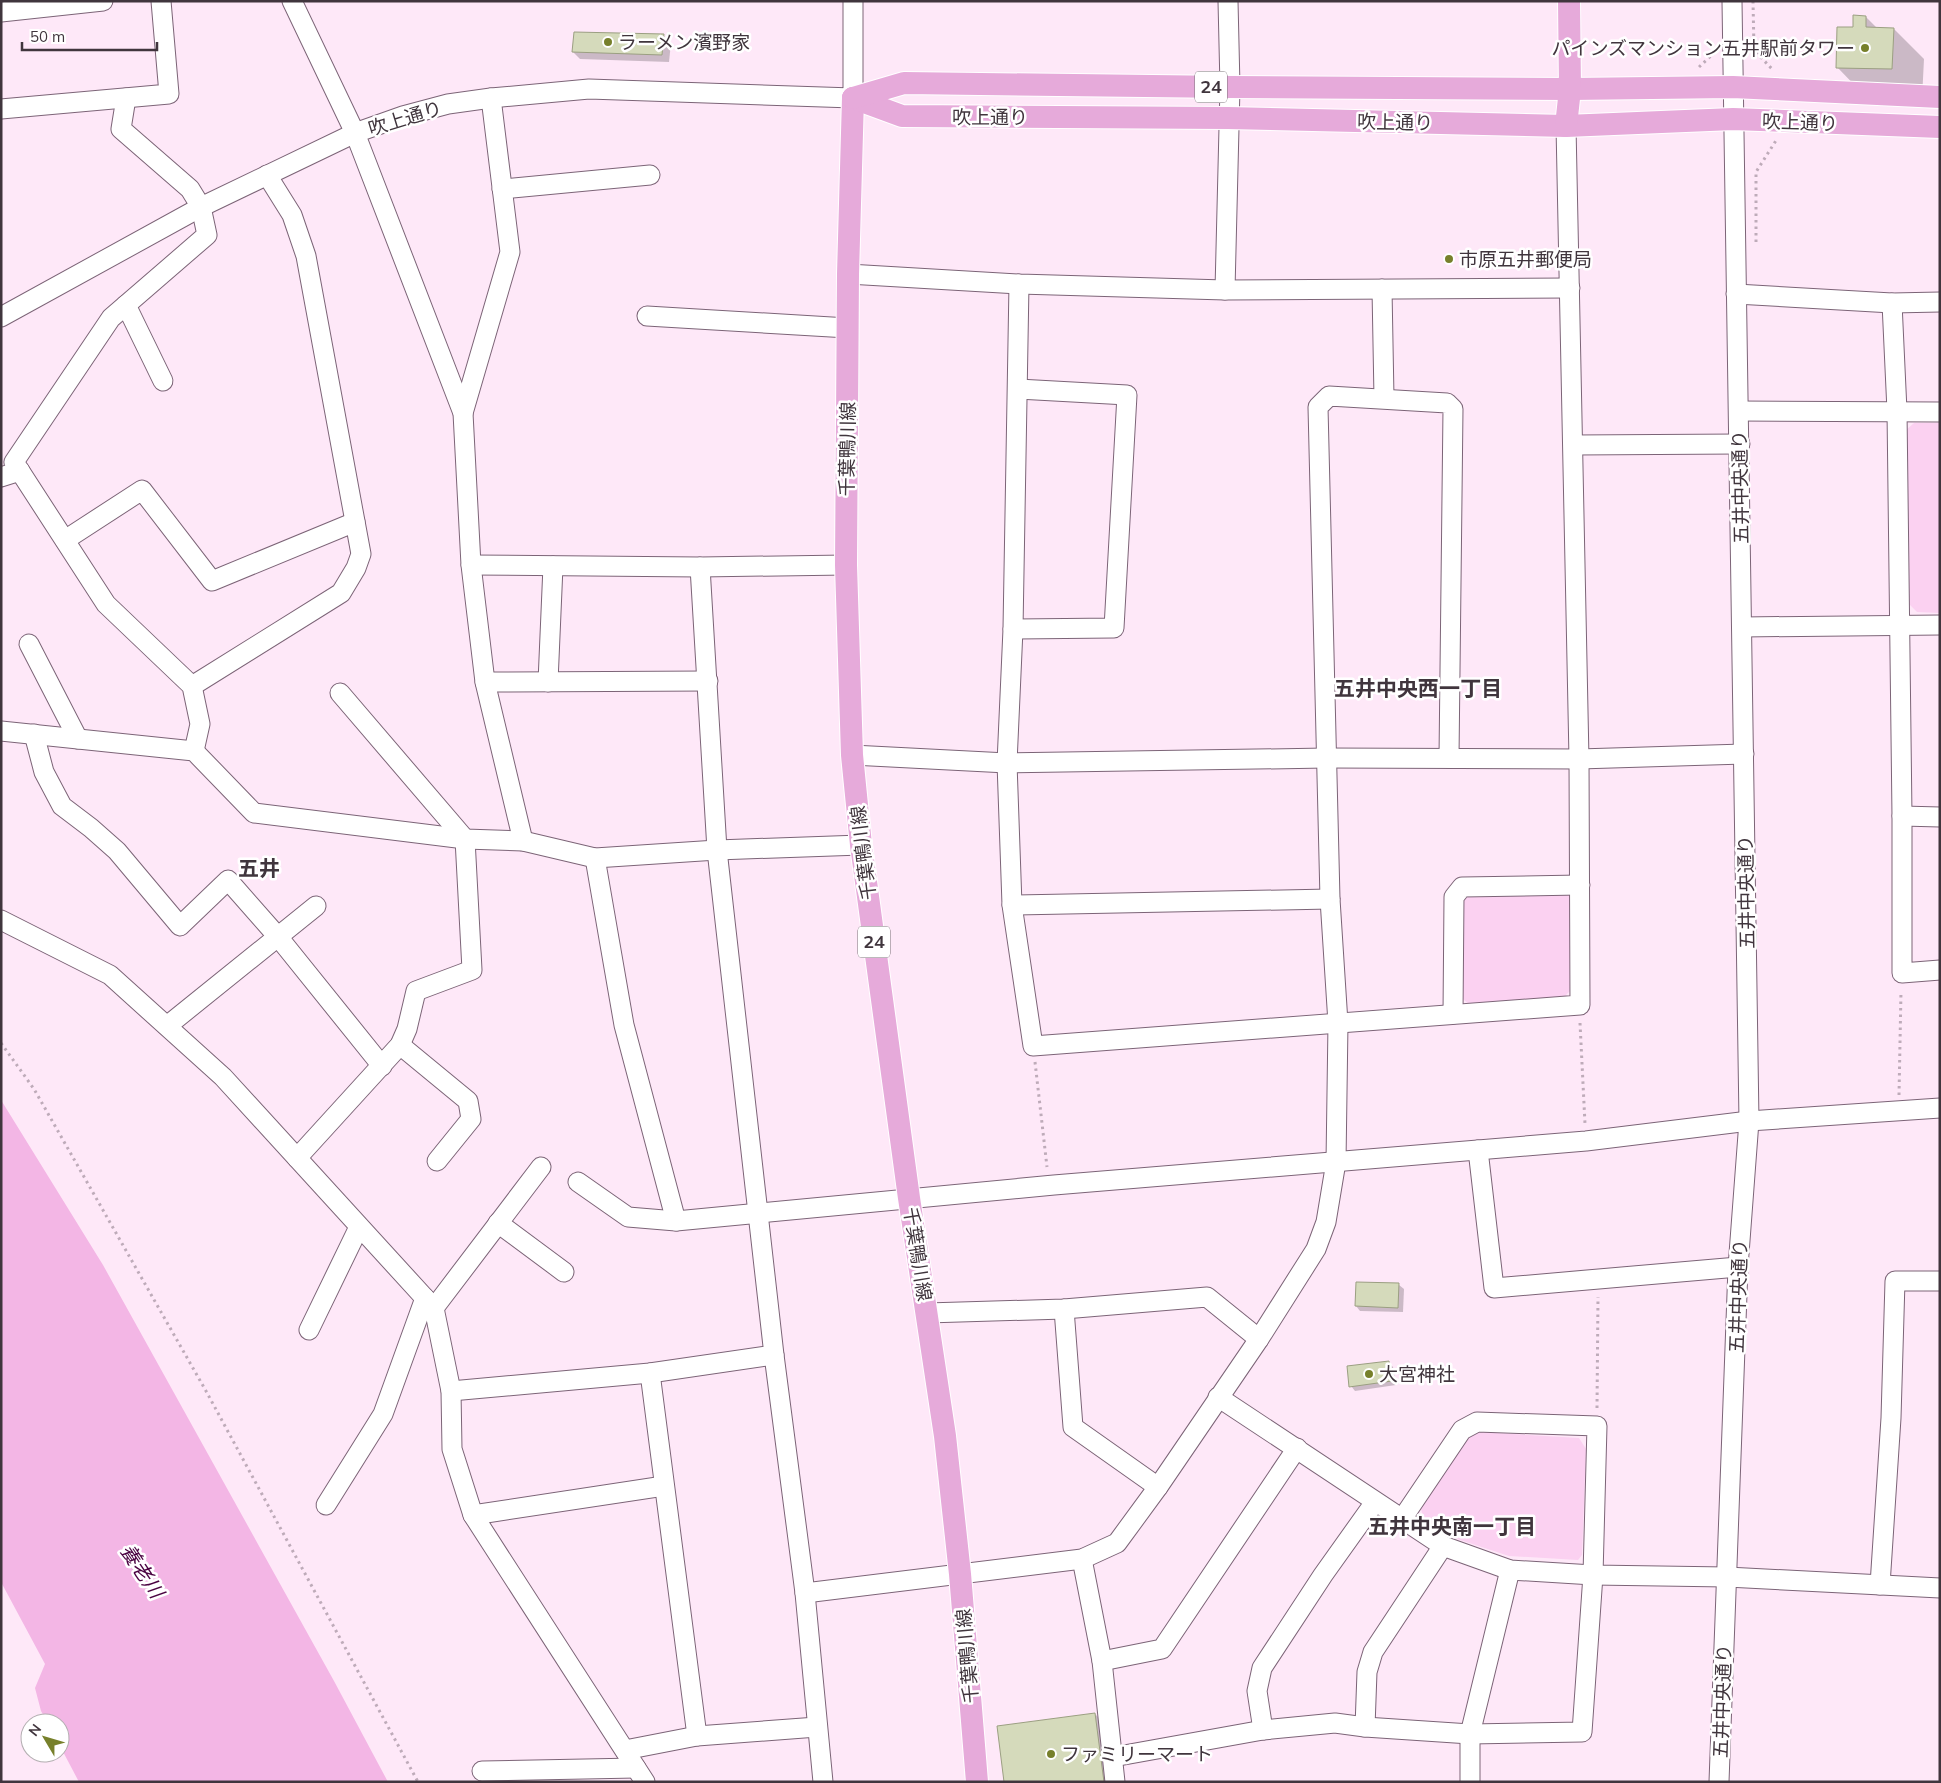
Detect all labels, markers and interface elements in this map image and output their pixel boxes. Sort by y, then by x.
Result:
scale bar [22,20,158,52]
text: 50 m [30,27,65,46]
place label: ラーメン濱野家 [618,30,750,54]
marker: ラーメン濱野家 [602,36,614,48]
place label: パインズマンション五井駅前タワー [1551,36,1855,60]
marker: パインズマンション五井駅前タワー [1859,42,1871,54]
road number: 24 [1195,72,1227,102]
street label: 吹上通り [365,95,445,141]
street label: 吹上通り [952,105,1028,129]
street label: 吹上通り [1357,109,1433,135]
street label: 吹上通り [1762,109,1838,135]
place label: 市原五井郵便局 [1459,247,1592,271]
marker: 市原五井郵便局 [1443,253,1455,265]
street label: 千葉鴨川線 [834,401,860,497]
street label: 五井中央通り [1727,430,1753,544]
district label: 五井中央西一丁目 [1334,675,1502,701]
street label: 千葉鴨川線 [845,804,881,902]
street label: 五井中央通り [1733,835,1759,949]
district label: 五井 [238,855,280,881]
road number: 24 [858,926,890,958]
street label: 千葉鴨川線 [899,1205,937,1303]
street label: 五井中央通り [1724,1239,1752,1353]
place label: 大宮神社 [1379,1362,1455,1386]
marker: 大宮神社 [1363,1368,1375,1380]
district label: 五井中央南一丁目 [1368,1513,1536,1539]
water label: 養老川 [115,1539,171,1604]
street label: 千葉鴨川線 [951,1608,983,1704]
street label: 五井中央通り [1708,1644,1736,1758]
north arrow [20,1713,70,1763]
text: N [24,1720,45,1740]
place label: ファミリーマート [1061,1742,1213,1766]
marker: ファミリーマート [1045,1748,1057,1760]

